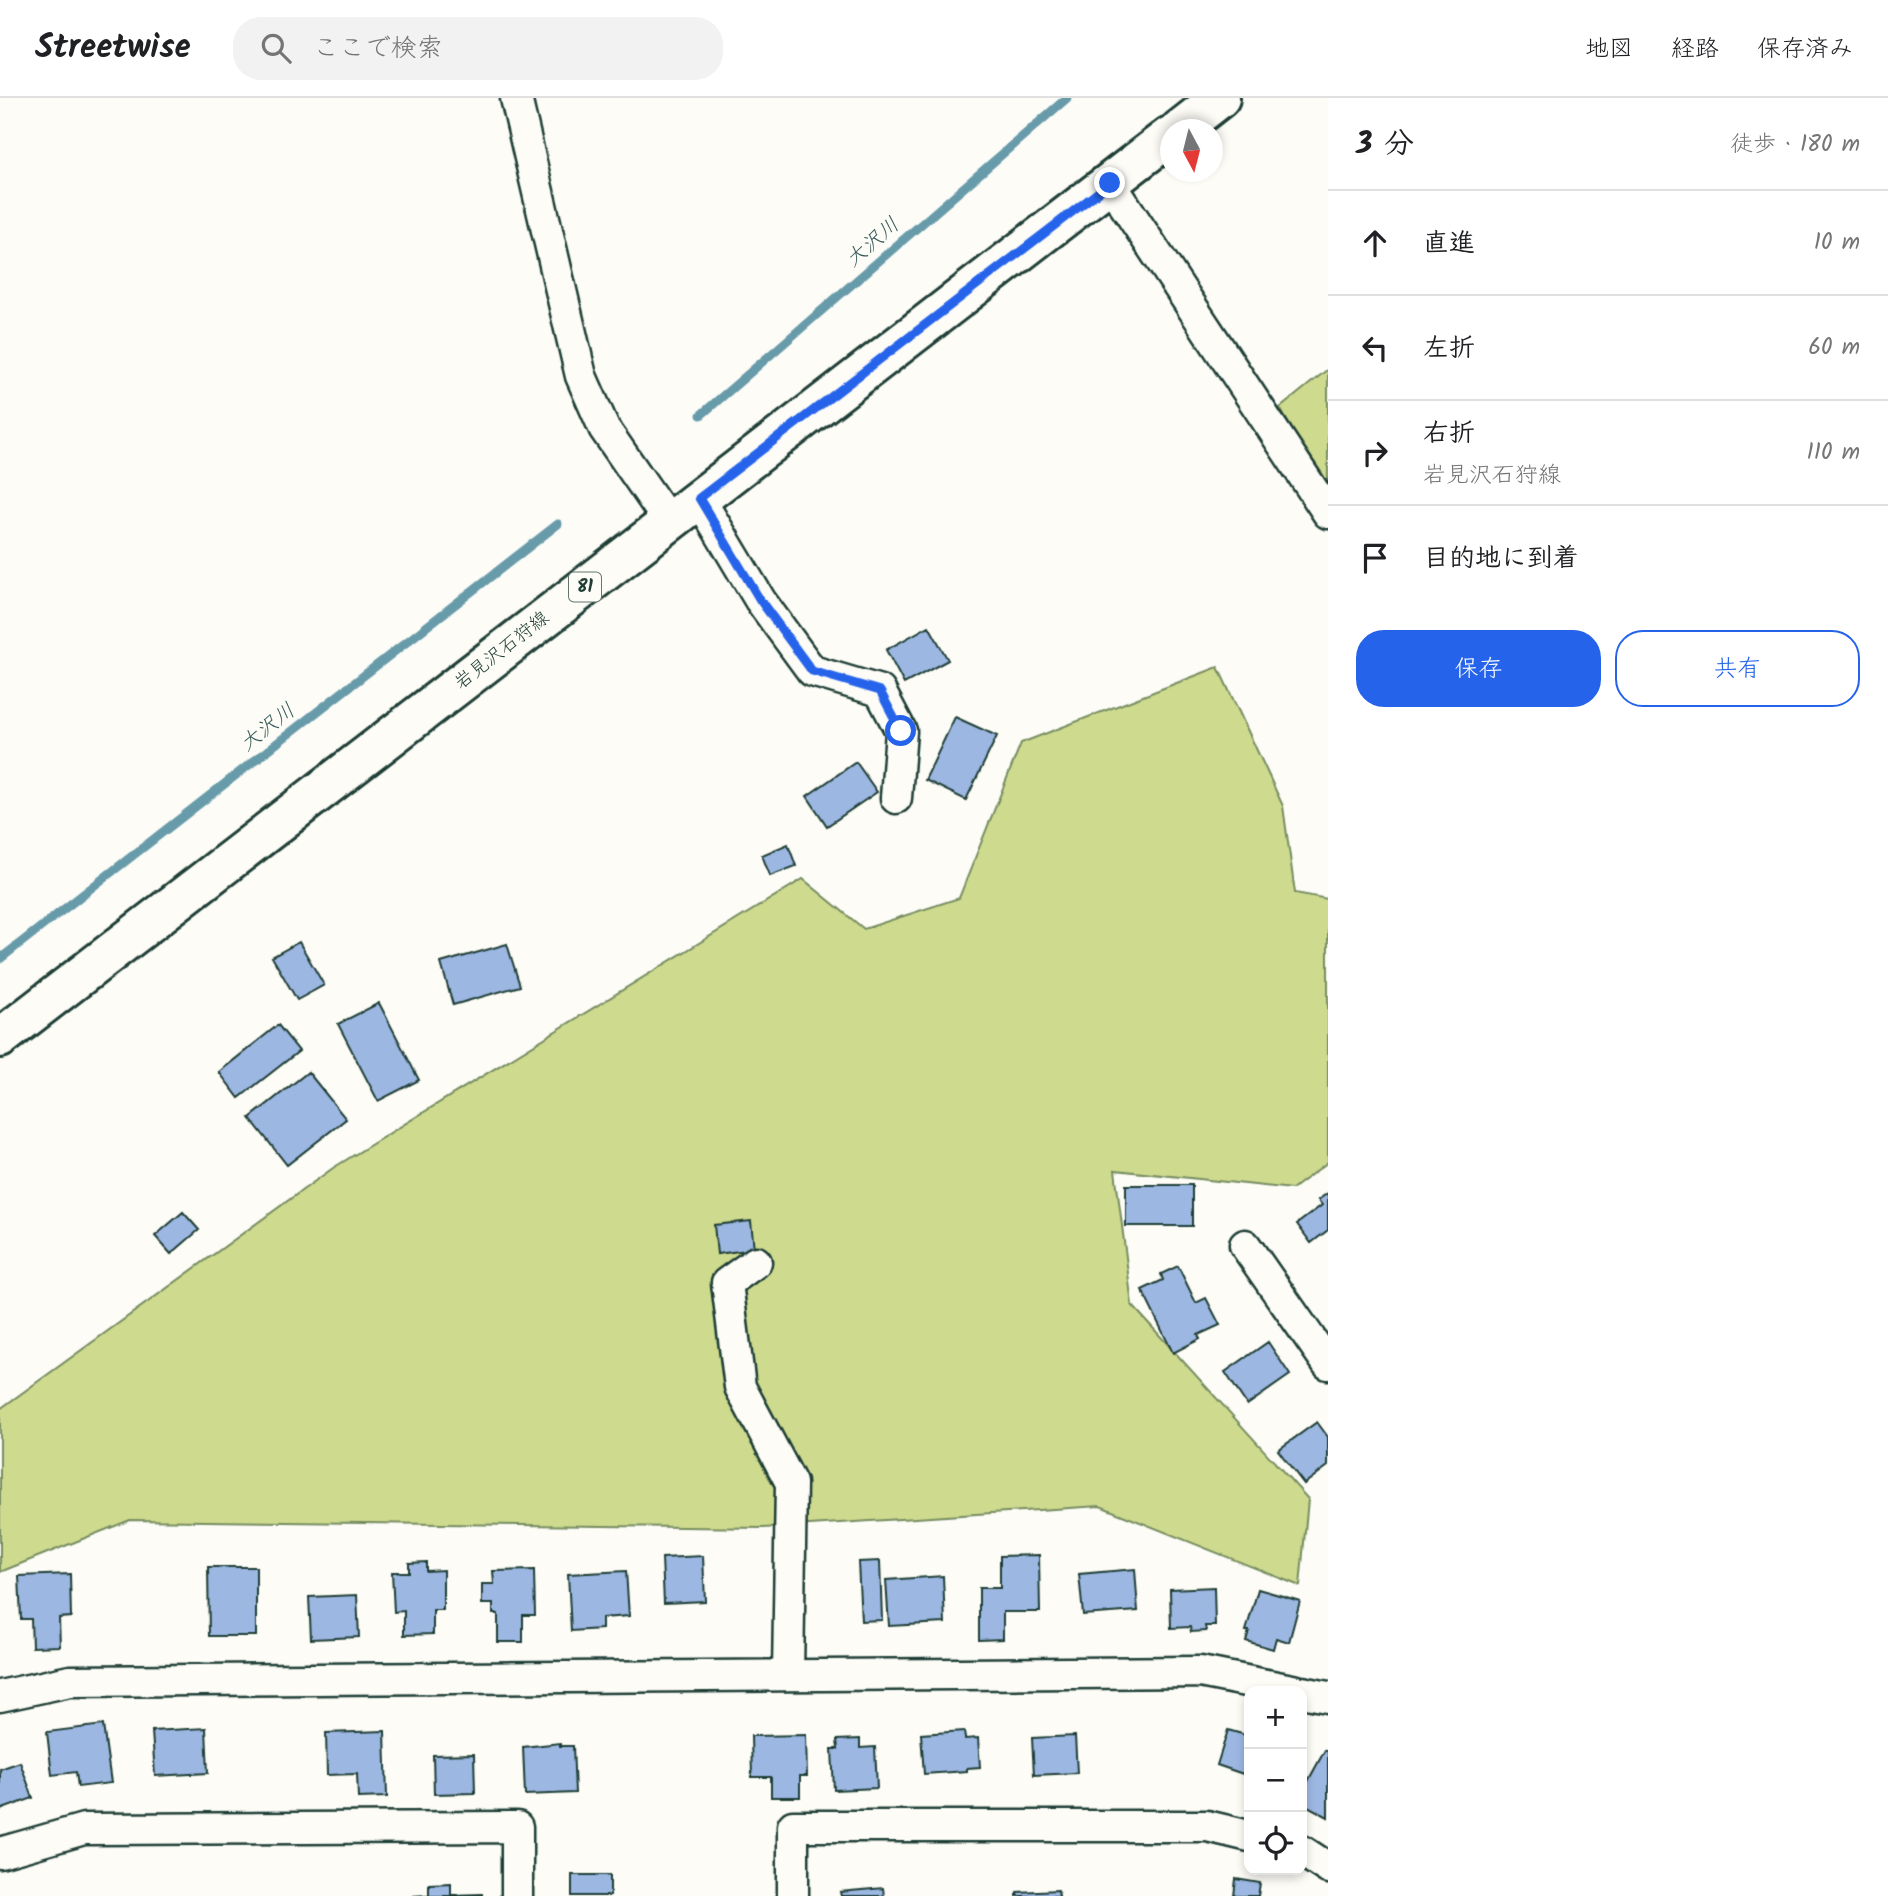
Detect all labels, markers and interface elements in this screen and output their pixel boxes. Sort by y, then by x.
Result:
search box [233,17,723,80]
text: Streetwise [35,22,191,75]
text: ここで検索 [313,28,443,70]
icon: search [257,29,295,67]
text: 地図 [1585,30,1633,69]
text: 経路 [1671,30,1719,69]
text: 保存済み [1757,30,1853,69]
north arrow [1160,119,1223,182]
text: 3 分 [1356,121,1414,169]
text: 徒歩 · 180 m [1730,127,1860,163]
route end [1094,167,1125,198]
water label: 大沢川 [838,210,908,276]
text: 直進 [1423,223,1475,265]
icon: ahead [1356,224,1394,262]
text: 10 m [1814,225,1860,261]
text: 左折 [1423,328,1475,370]
icon: left [1356,329,1394,367]
text: 60 m [1808,330,1860,366]
text: 右折 [1423,413,1475,455]
icon: right [1356,434,1394,472]
text: 110 m [1807,435,1860,471]
text: 岩見沢石狩線 [1423,458,1561,494]
text: 目的地に到着 [1423,538,1579,580]
icon: arrive [1356,539,1394,577]
road number: 81 [569,573,601,602]
street label: 岩見沢石狩線 [448,604,556,698]
button: 保存 [1356,630,1601,707]
button: 共有 [1615,630,1860,707]
water label: 大沢川 [233,696,303,760]
route start [885,715,916,746]
map controls [1244,1686,1307,1875]
button: + [1244,1686,1307,1749]
button: − [1244,1749,1307,1812]
button: locate [1244,1812,1307,1875]

